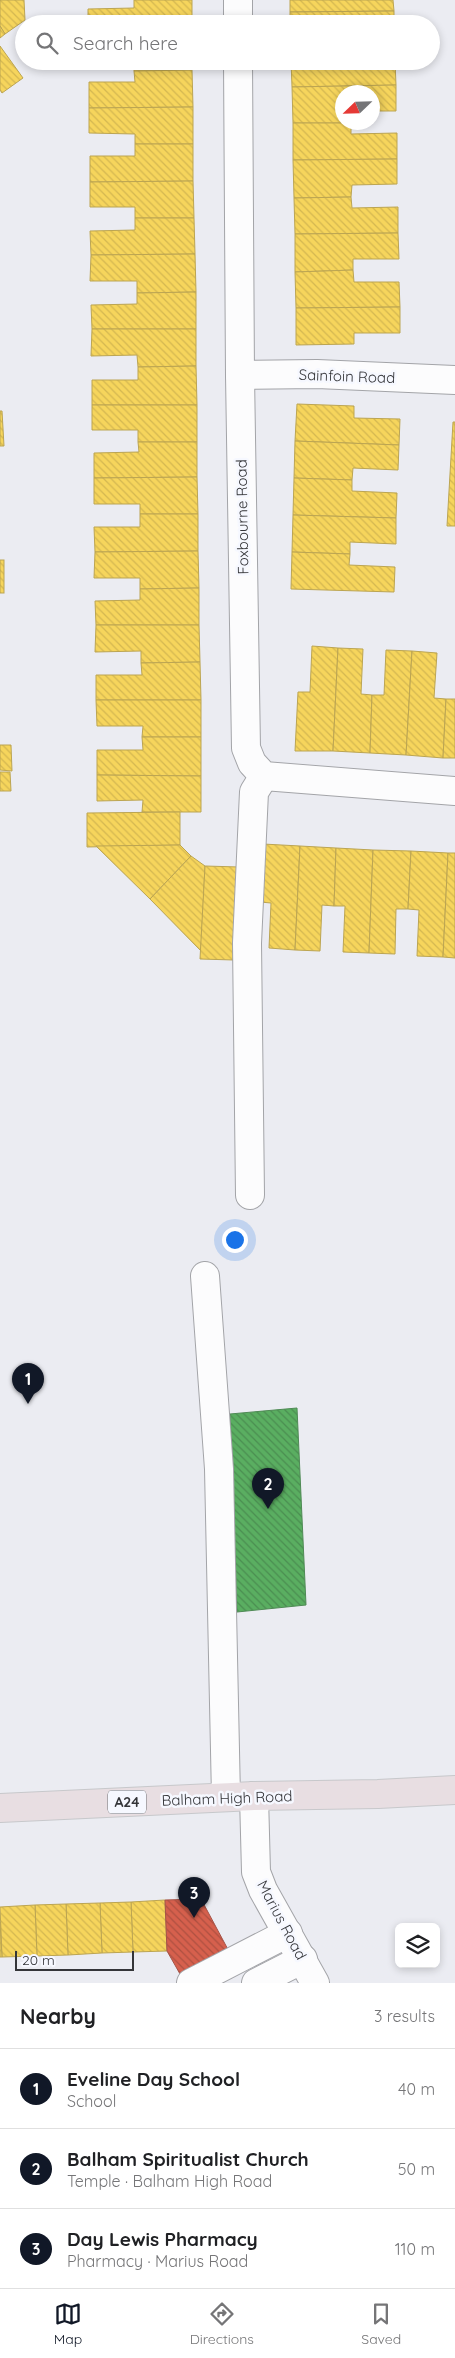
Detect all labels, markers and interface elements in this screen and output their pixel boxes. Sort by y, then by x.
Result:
search box [15,15,440,70]
icon: search [33,29,61,57]
text: Search here [73,31,178,55]
north arrow [335,85,380,130]
street label: Sainfoin Road [298,365,396,387]
street label: Foxbourne Road [231,459,253,575]
your location [222,1227,248,1253]
pin: 1 [12,1363,44,1404]
pin: 2 [252,1468,284,1509]
street label: Balham High Road [161,1786,293,1810]
road number: A24 [108,1790,146,1814]
pin: 3 [178,1877,210,1918]
street label: Marius Road [253,1877,311,1963]
map controls [395,1923,440,1968]
button: layers [395,1923,440,1968]
scale bar [15,1948,134,1971]
text: 20 m [22,1951,55,1969]
text: Nearby [20,2003,96,2029]
text: 3 results [374,2006,435,2026]
text: Eveline Day School [67,2067,240,2091]
text: 1 [33,2079,39,2099]
text: 40 m [398,2079,435,2099]
text: School [67,2091,116,2111]
text: Balham Spiritualist Church [67,2147,309,2171]
text: 2 [31,2159,41,2179]
text: 50 m [398,2159,435,2179]
text: Temple · Balham High Road [67,2171,272,2191]
text: Day Lewis Pharmacy [67,2227,258,2251]
text: 3 [32,2239,40,2259]
text: 110 m [395,2239,435,2259]
text: Pharmacy · Marius Road [67,2251,248,2271]
tab: Map [54,2300,82,2348]
tab: Directions [190,2300,254,2348]
tab: Saved [361,2300,401,2348]

